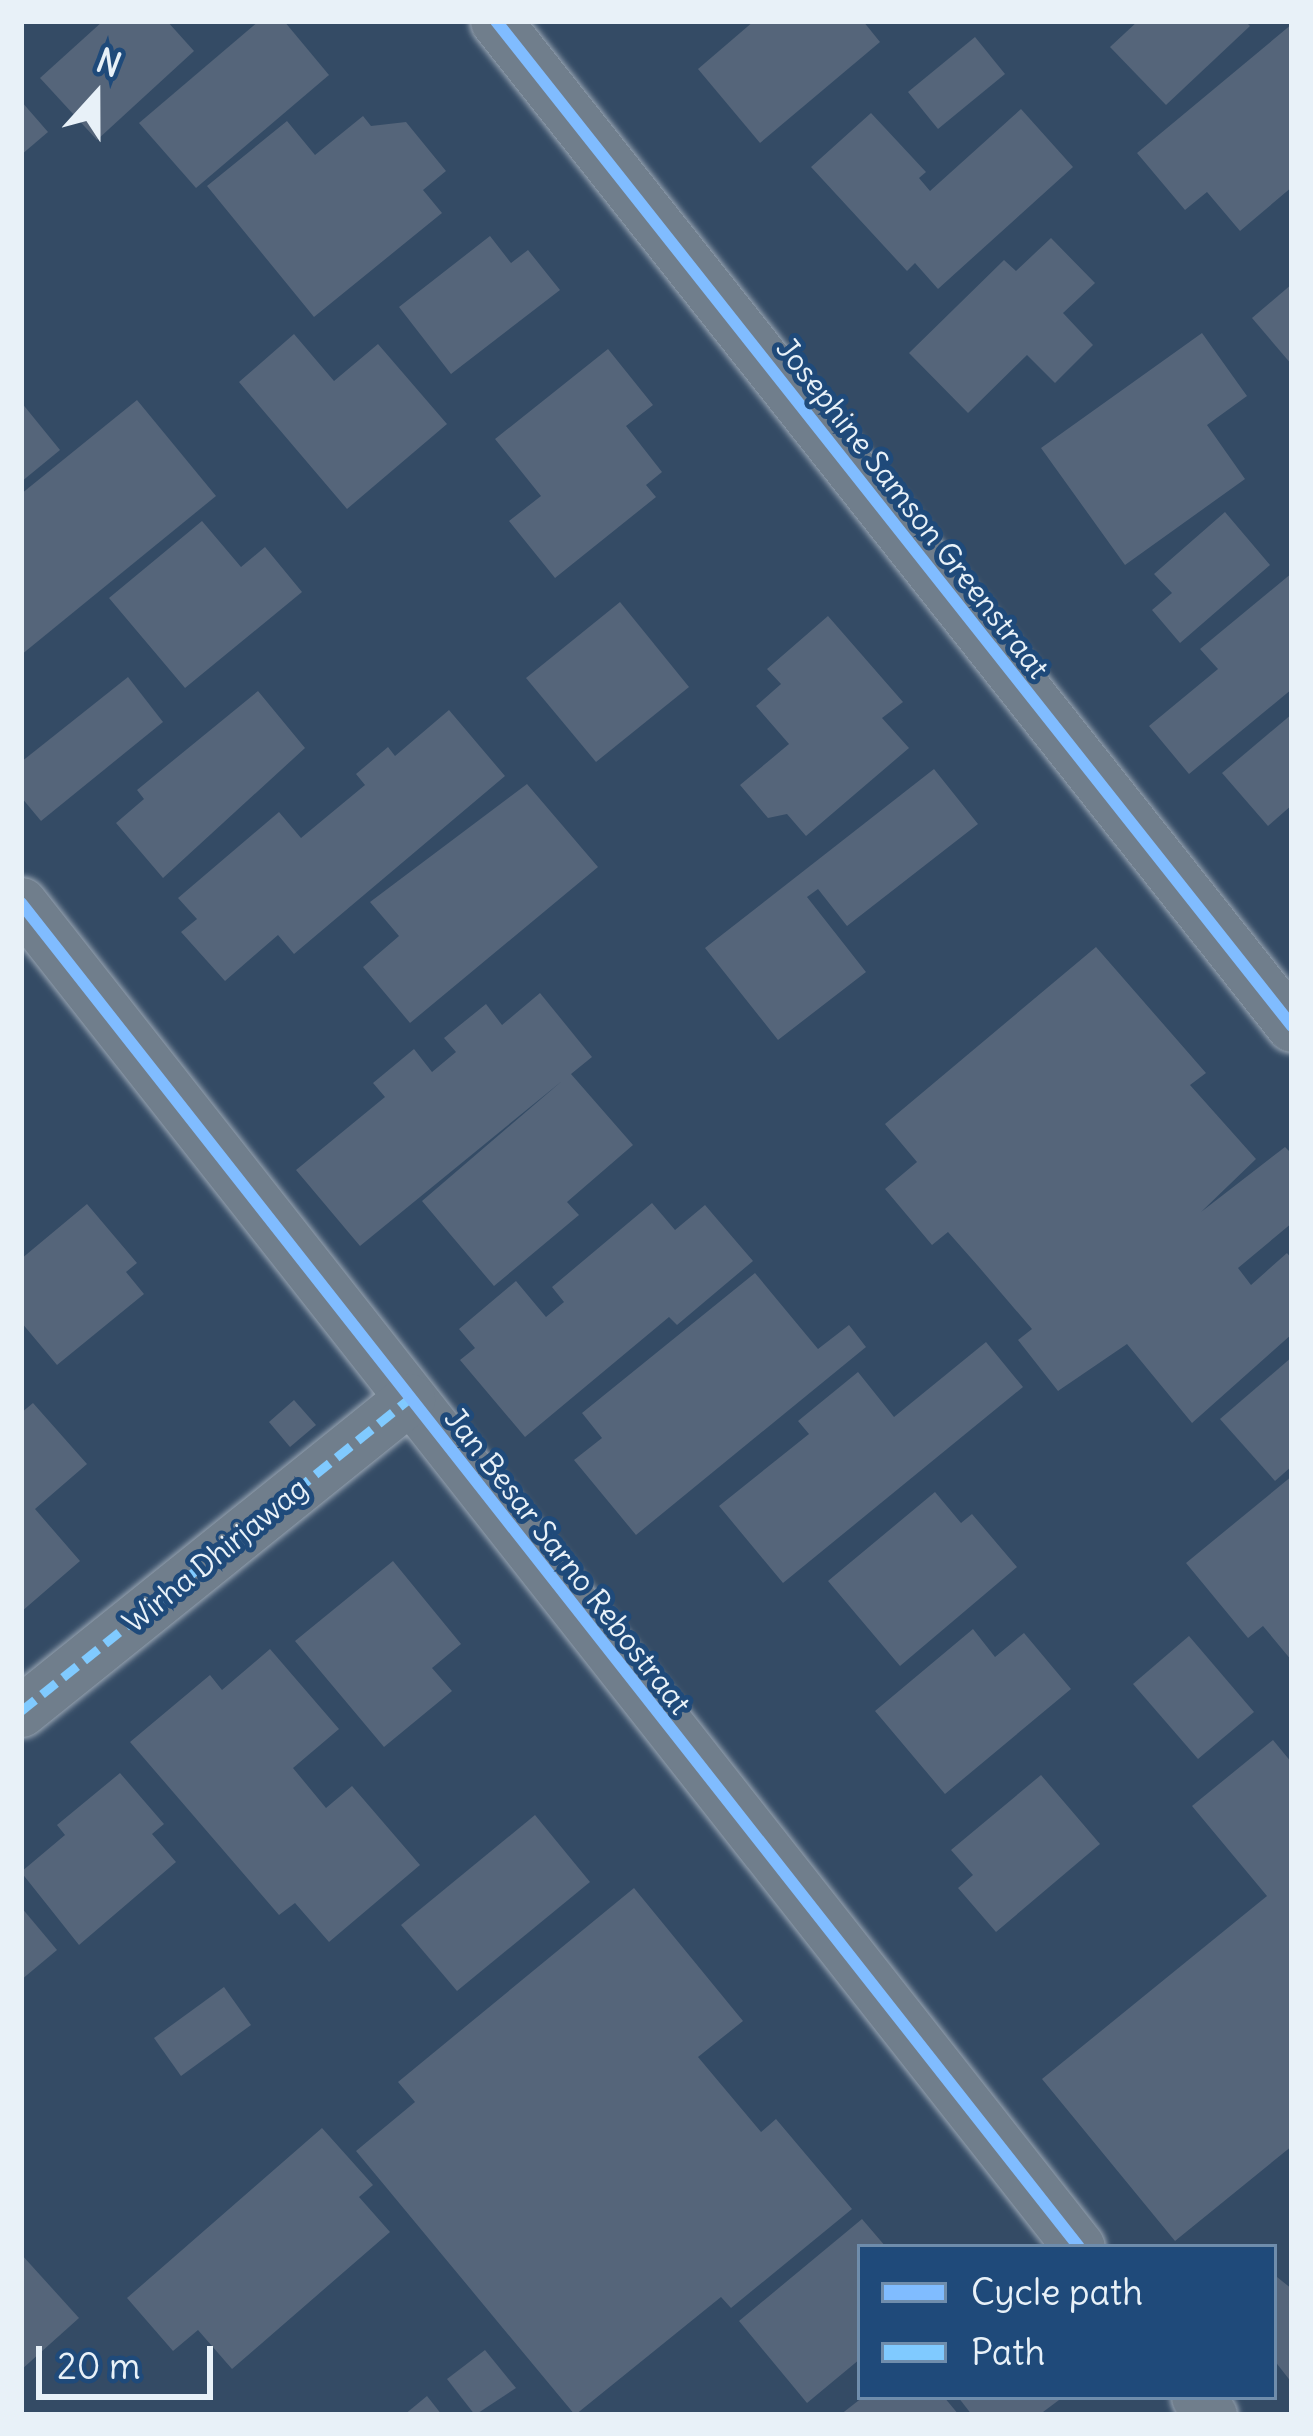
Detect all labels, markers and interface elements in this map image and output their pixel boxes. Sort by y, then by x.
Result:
north arrow [36,36,156,156]
text: N [91,39,127,86]
street label: Josephine Samson Greenstraat [769,331,1057,685]
street label: Jan Besar Sarno Rebostraat [437,1401,699,1721]
street label: Wirha Dhirjawag [116,1470,314,1640]
legend [857,2244,1277,2400]
text: Cycle path [971,2270,1143,2315]
scale bar [42,2322,219,2396]
text: Path [971,2330,1045,2375]
text: 20 m [57,2344,141,2389]

